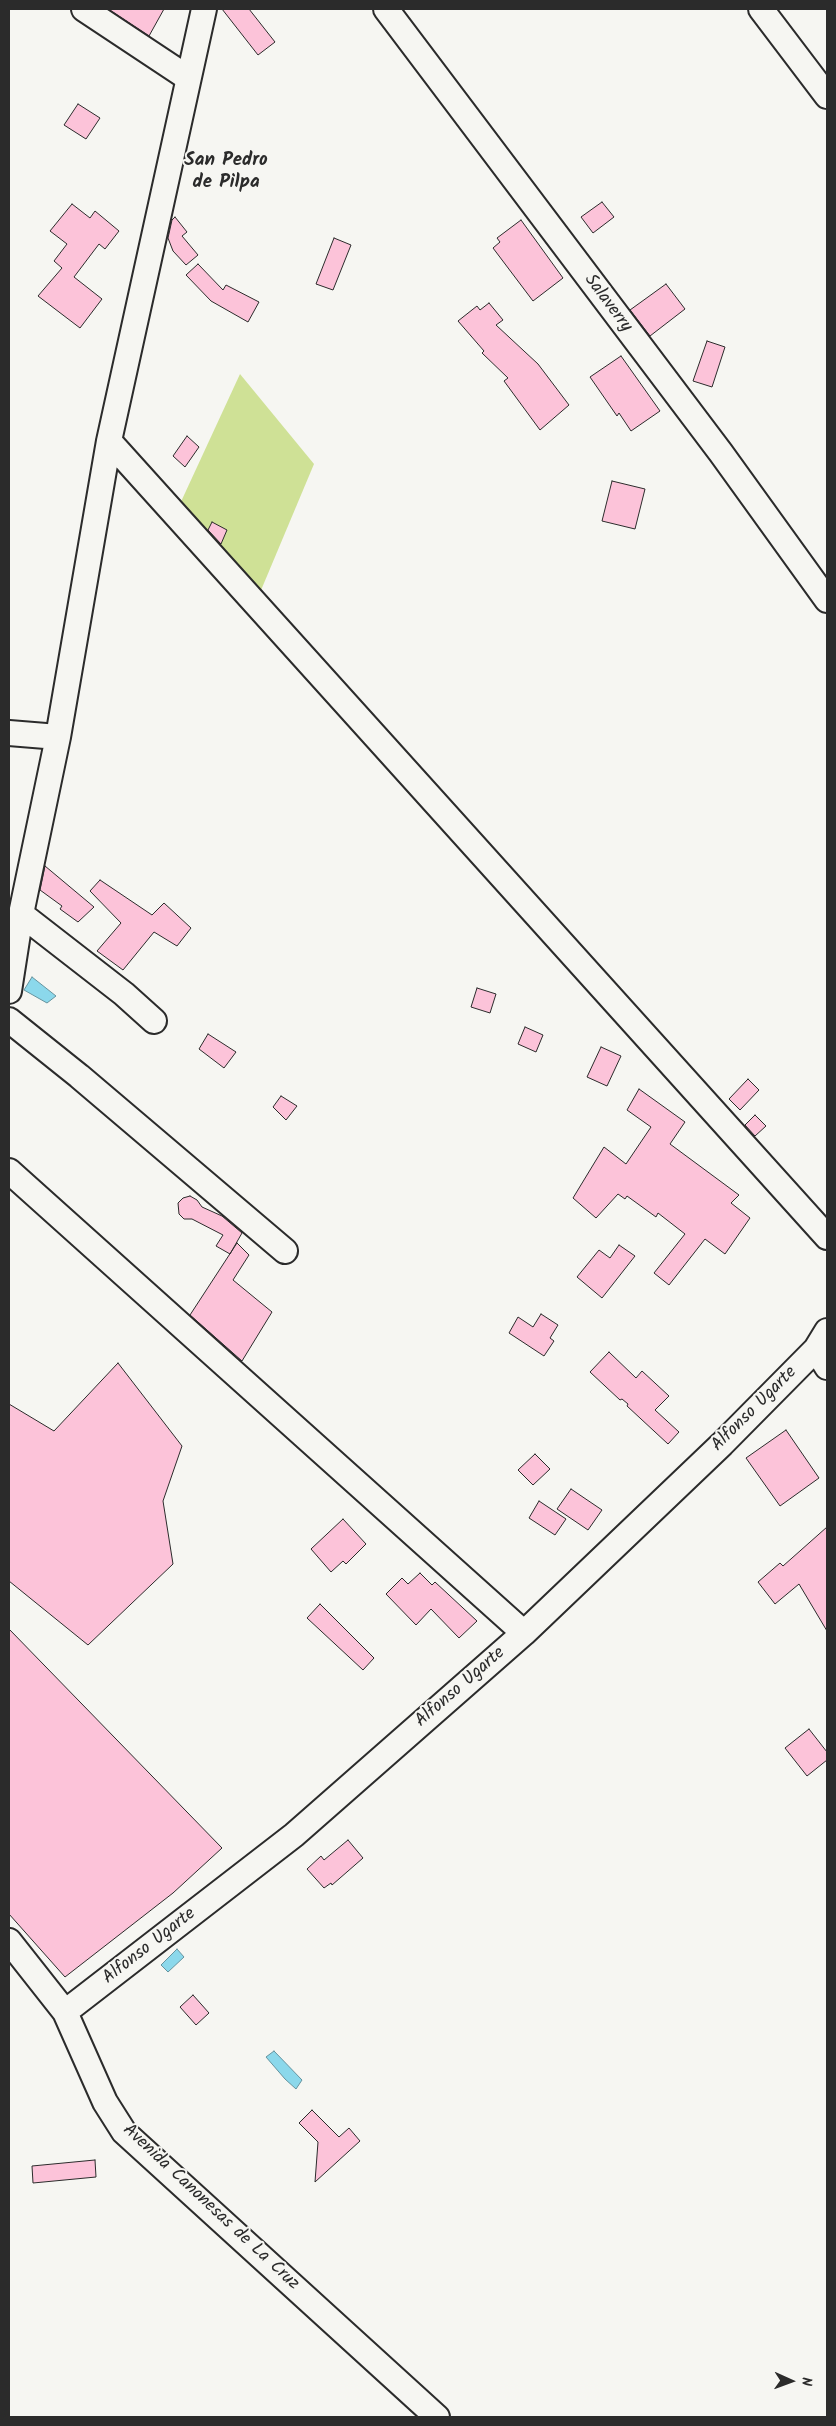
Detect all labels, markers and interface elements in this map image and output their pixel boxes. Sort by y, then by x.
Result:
district label: San Pedro de Pilpa [184,151,268,195]
street label: Salaverry [578,271,636,337]
street label: Alfonso Ugarte [708,1363,802,1457]
street label: Alfonso Ugarte [412,1643,510,1733]
street label: Alfonso Ugarte [99,1904,201,1990]
street label: Avenida Canonesas de La Cruz [117,2120,303,2296]
north arrow [766,2356,816,2406]
text: N [795,2377,817,2386]

